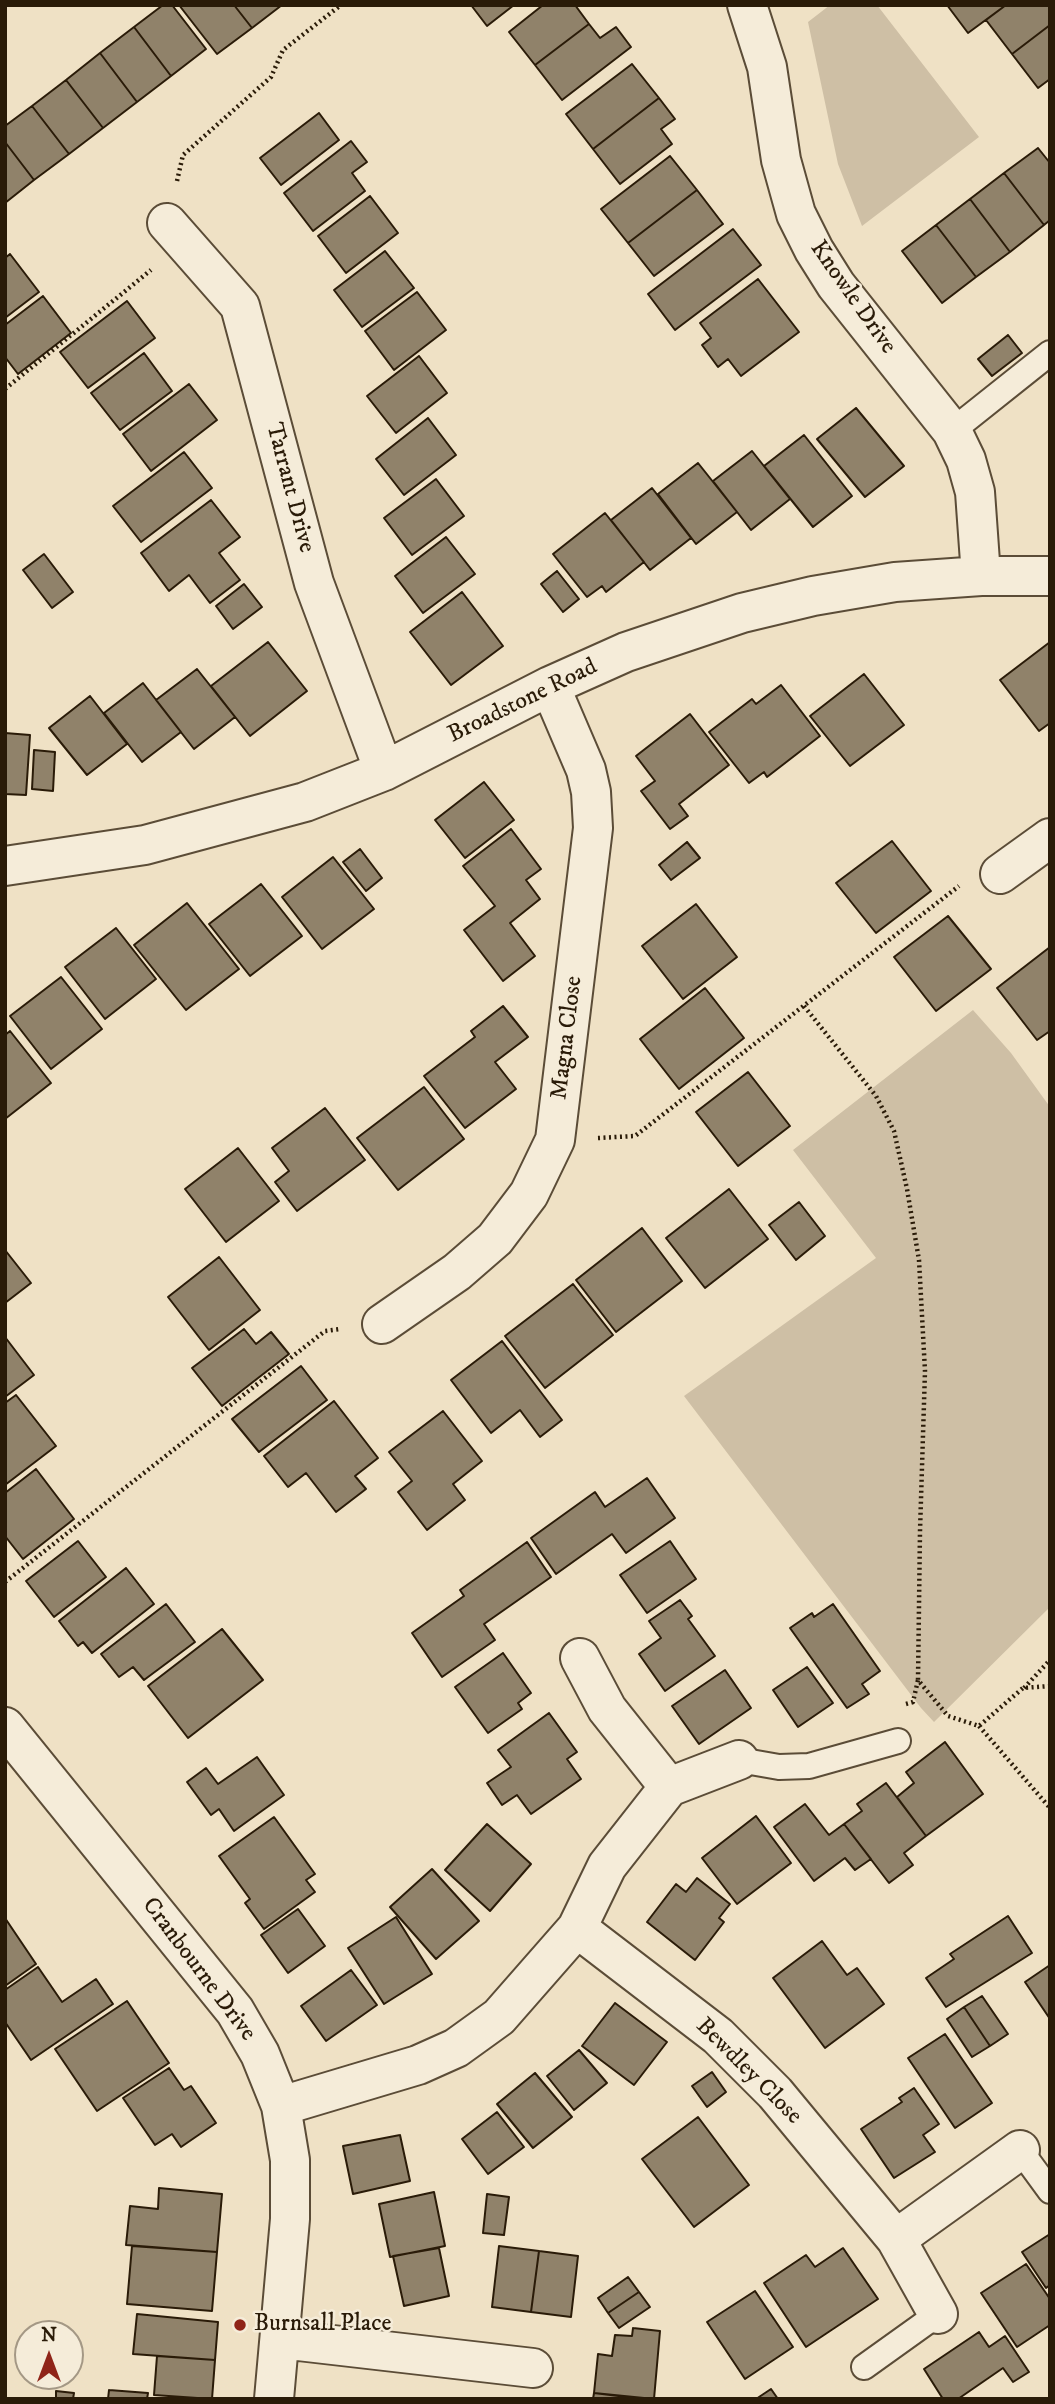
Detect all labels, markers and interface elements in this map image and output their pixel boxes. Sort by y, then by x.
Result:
street label: Knowle Drive [802,236,902,360]
street label: Tarrant Drive [258,420,320,556]
street label: Broadstone Road [444,653,602,751]
street label: Magna Close [546,975,590,1101]
street label: Cranbourne Drive [135,1893,261,2047]
street label: Bewdley Close [689,2013,807,2131]
place label: Burnsall Place [254,2311,392,2339]
marker: Burnsall Place [232,2317,248,2333]
north arrow [14,2320,84,2390]
text: N [41,2324,57,2347]

